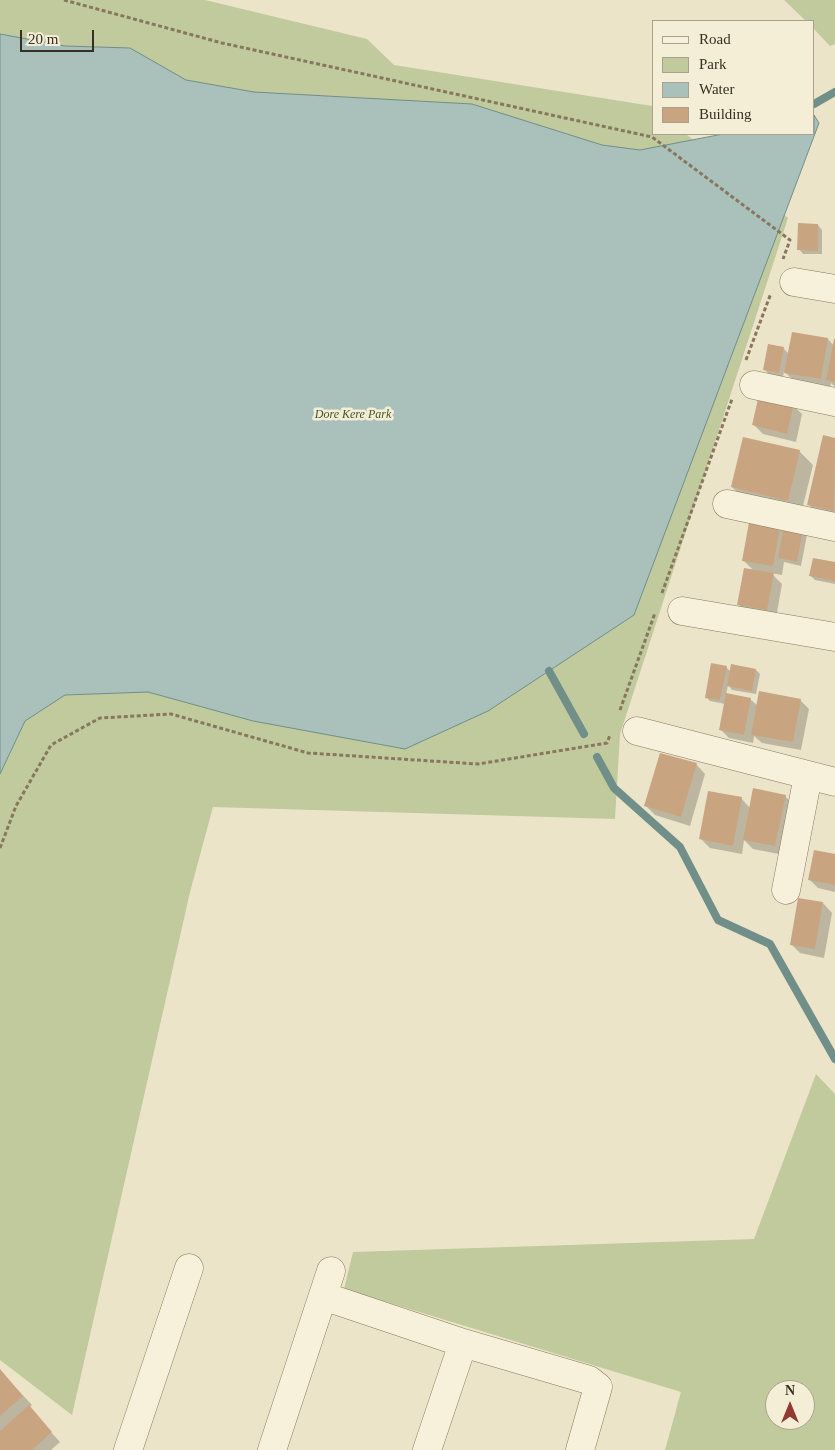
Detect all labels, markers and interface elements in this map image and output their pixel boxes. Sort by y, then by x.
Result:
scale bar [22,20,96,52]
legend [652,20,815,135]
text: 20 m [28,31,58,47]
text: Road [699,31,731,47]
text: Park [699,56,727,72]
text: Water [699,81,734,97]
text: Building [699,106,752,122]
park label: Dore Kere Park [315,408,391,422]
north arrow [765,1380,815,1430]
text: N [785,1383,795,1398]

